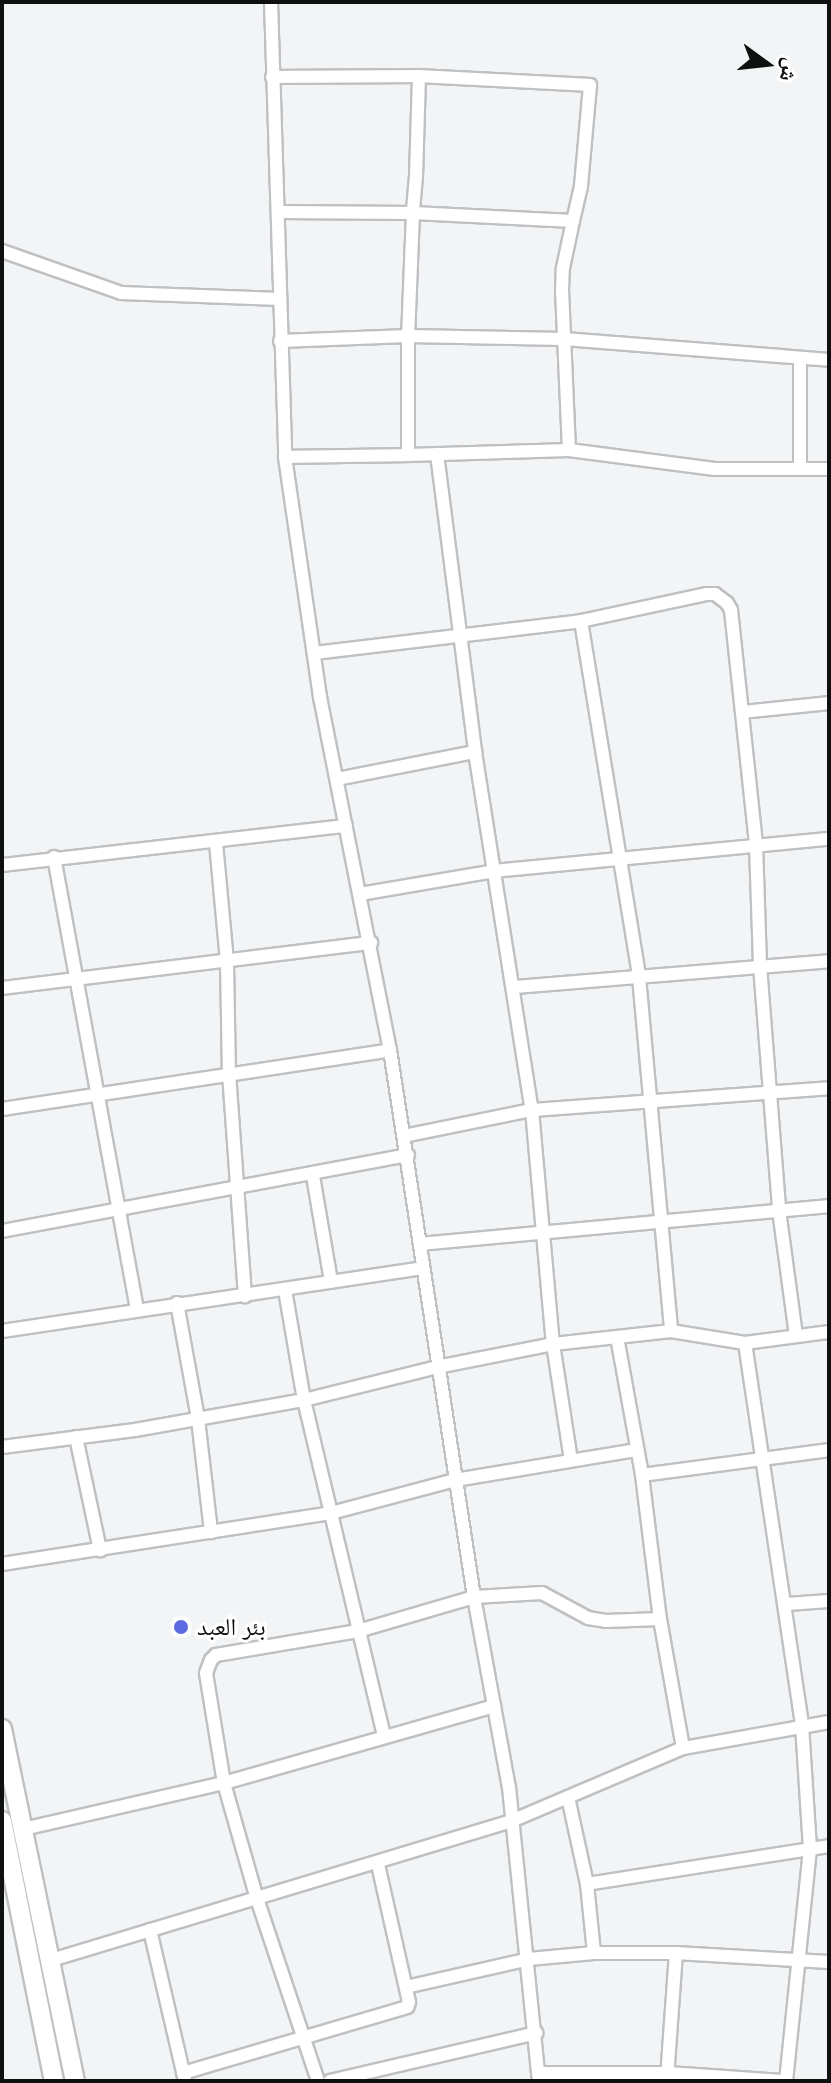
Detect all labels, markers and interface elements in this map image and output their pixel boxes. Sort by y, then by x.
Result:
north arrow [727,24,807,104]
text: ش [774,55,807,85]
place label: بئر العبد [197,1613,266,1641]
marker: بئر العبد [172,1618,190,1636]

